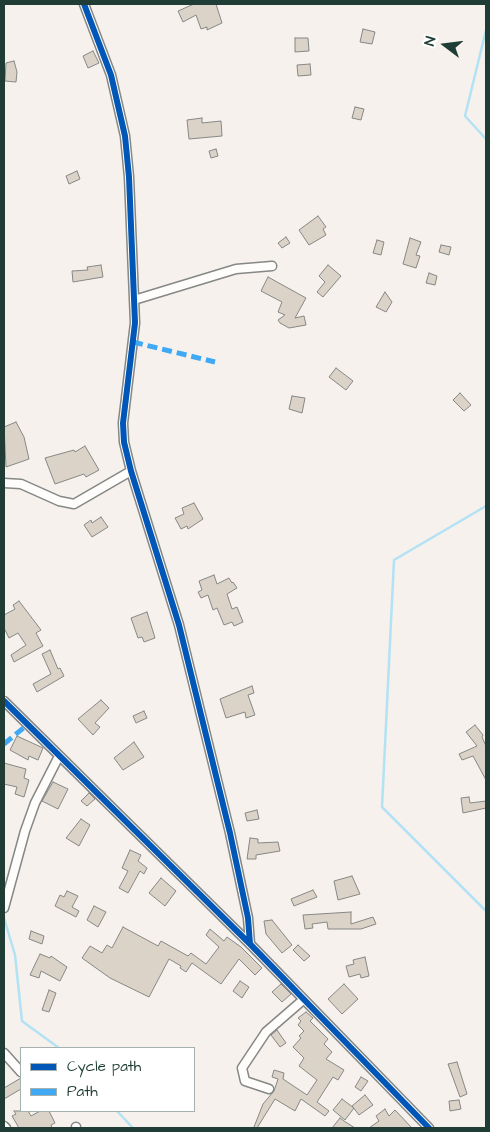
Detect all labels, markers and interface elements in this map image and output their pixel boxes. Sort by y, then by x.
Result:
north arrow [420,20,470,70]
text: N [420,34,441,48]
legend [20,1047,195,1112]
text: Cycle path [67,1056,141,1077]
text: Path [67,1081,98,1102]

